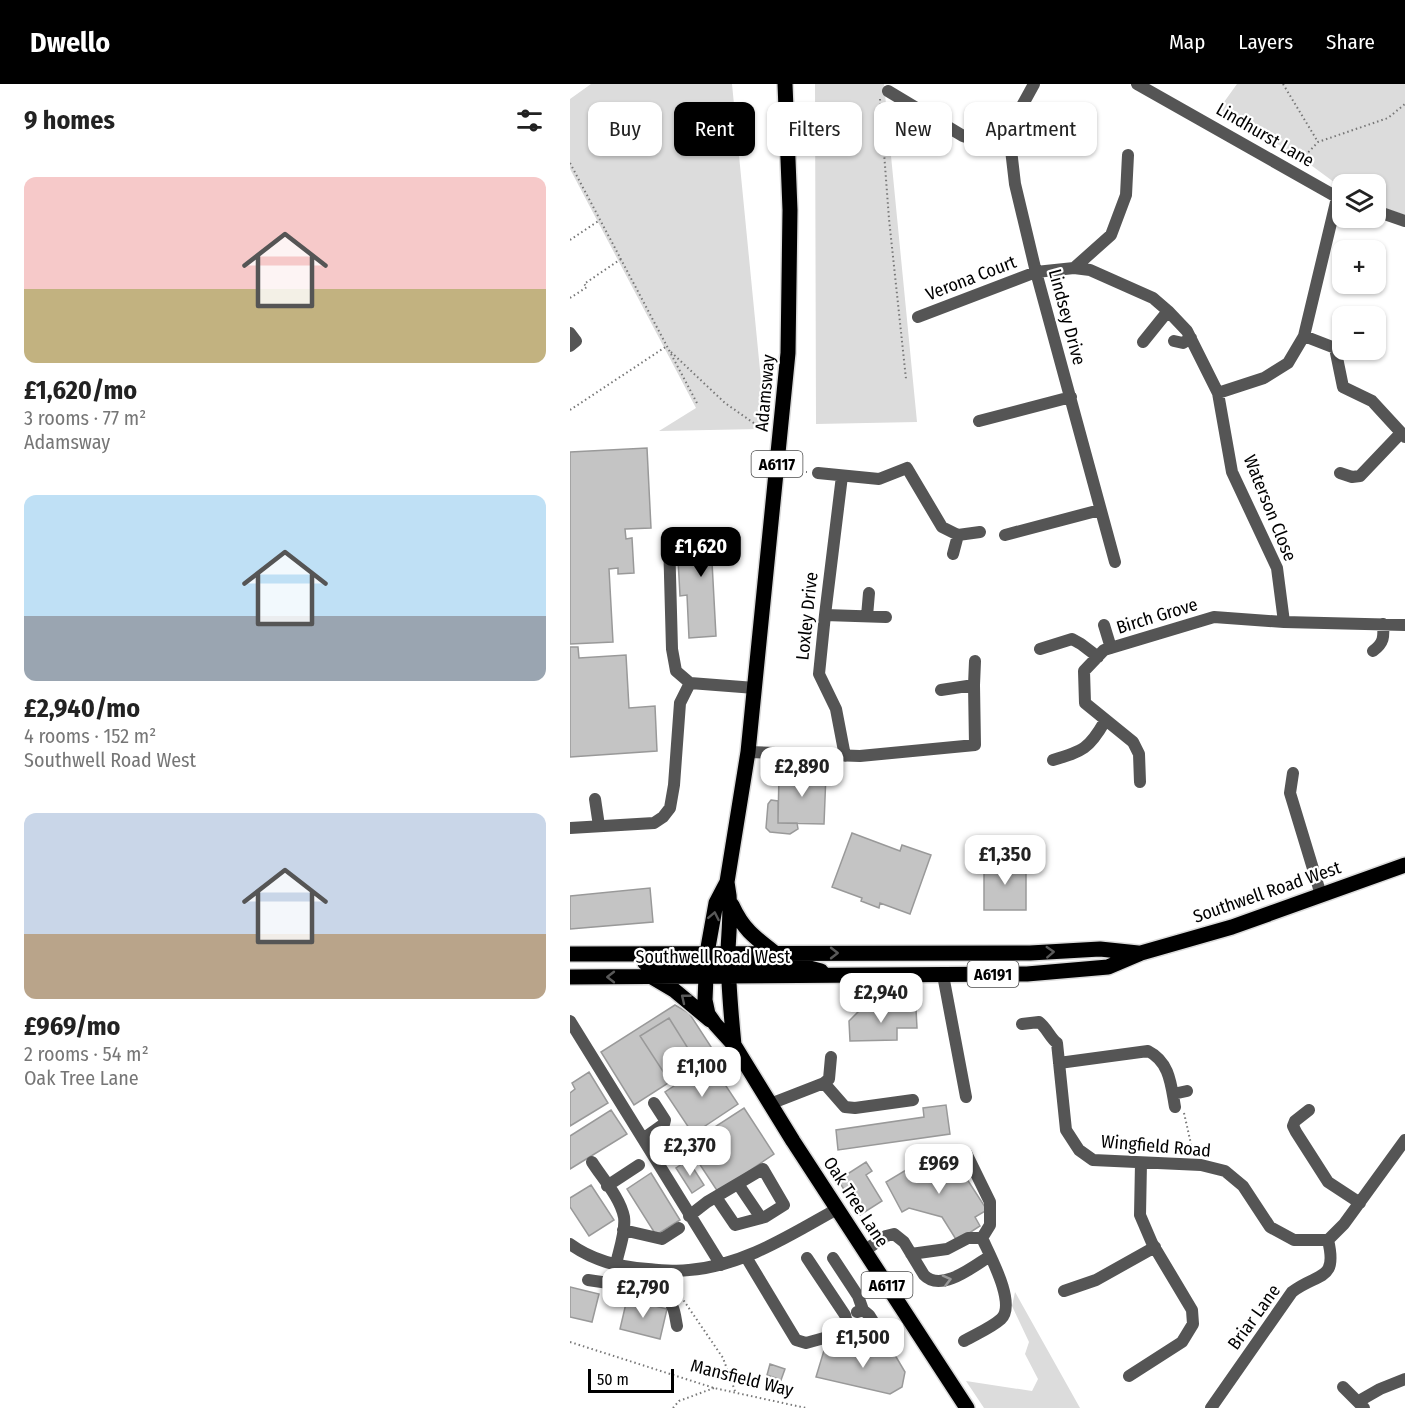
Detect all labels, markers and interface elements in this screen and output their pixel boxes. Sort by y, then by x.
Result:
text: Dwello [30,26,110,59]
text: Map [1169,29,1205,55]
text: Layers [1238,29,1293,55]
text: Share [1326,29,1375,55]
street label: Lindhurst Lane [1212,98,1318,172]
chip: Buy [588,102,662,156]
chip: Rent [674,102,755,156]
chip: Filters [767,102,862,156]
chip: New [874,102,952,156]
chip: Apartment [964,102,1097,156]
icon: filters [513,104,546,137]
text: 9 homes [24,105,115,136]
map controls [1332,174,1386,360]
button: layers [1332,174,1386,228]
icon: home [231,216,339,324]
button: + [1332,240,1386,294]
street label: Verona Court [923,251,1019,305]
street label: Lindsey Drive [1044,267,1090,368]
button: − [1332,306,1386,360]
street label: Adamsway [751,353,779,433]
text: £1,620/mo [24,375,137,406]
text: 3 rooms · 77 m² [24,406,146,430]
text: Adamsway [24,430,110,454]
road number: A6117 [752,451,802,477]
street label: Waterson Close [1239,452,1301,565]
pin: £1,620 [652,527,750,578]
icon: home [231,534,339,642]
text: £1,620 [675,534,727,558]
street label: Loxley Drive [791,571,823,661]
street label: Birch Grove [1114,593,1200,639]
text: £2,940/mo [24,693,140,724]
text: 4 rooms · 152 m² [24,724,156,748]
pin: £2,890 [753,747,851,798]
text: Southwell Road West [24,748,196,772]
text: £2,890 [774,754,830,778]
pin: £1,350 [956,835,1054,886]
text: £1,350 [979,842,1031,866]
icon: home [231,852,339,960]
street label: Southwell Road West [1190,856,1344,928]
one-way arrow [707,912,720,922]
one-way arrow [1045,945,1054,958]
street label: Southwell Road West [636,946,791,968]
one-way arrow [829,947,838,959]
road number: A6191 [968,961,1018,987]
one-way arrow [607,971,616,983]
pin: £2,940 [832,973,930,1024]
text: £2,940 [854,980,908,1004]
one-way arrow [681,995,692,1006]
text: £969/mo [24,1011,120,1042]
text: 2 rooms · 54 m² [24,1042,149,1066]
pin: £1,100 [653,1047,751,1098]
text: £1,100 [677,1054,727,1078]
text: Oak Tree Lane [24,1066,139,1090]
pin: £2,370 [641,1126,739,1177]
street label: Wingfield Road [1100,1130,1212,1162]
text: £2,370 [664,1133,716,1157]
pin: £969 [903,1144,975,1195]
text: £969 [919,1151,959,1175]
street label: Oak Tree Lane [819,1153,893,1251]
pin: £2,790 [594,1268,692,1319]
road number: A6117 [862,1272,912,1298]
one-way arrow [941,1274,951,1287]
text: £2,790 [616,1275,670,1299]
street label: Briar Lane [1223,1280,1285,1354]
pin: £1,500 [814,1318,912,1369]
text: £1,500 [836,1325,890,1349]
street label: Mansfield Way [688,1355,796,1401]
scale bar [588,1366,674,1394]
text: 50 m [597,1370,629,1389]

